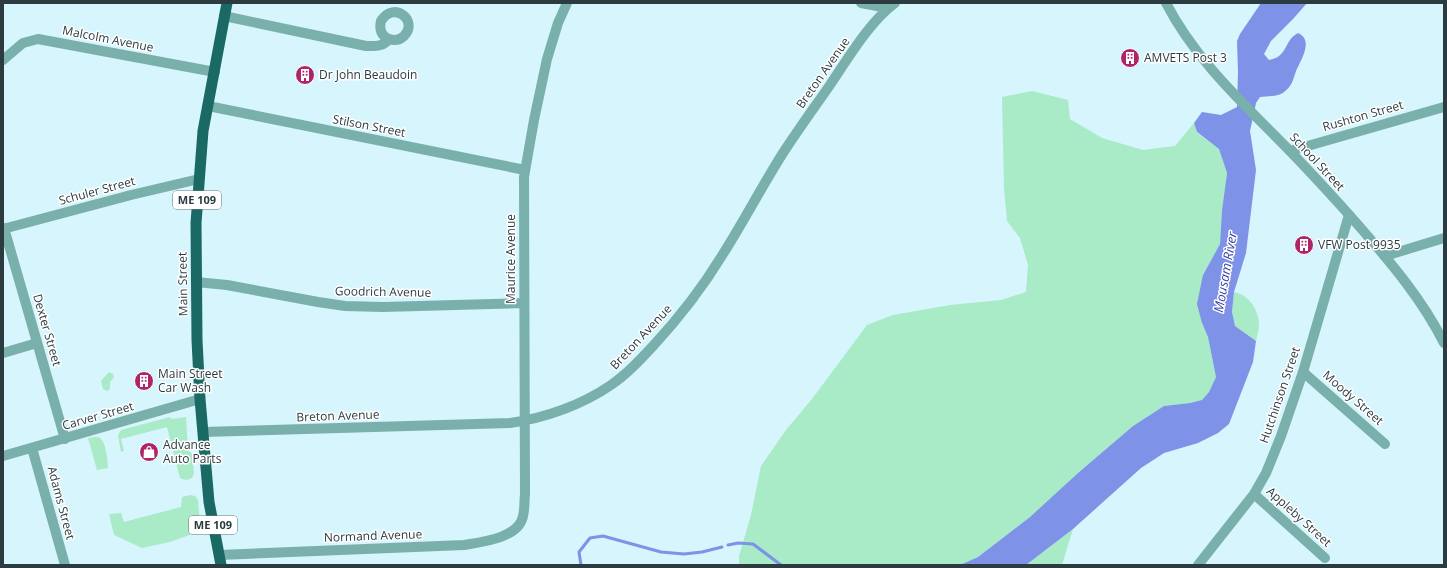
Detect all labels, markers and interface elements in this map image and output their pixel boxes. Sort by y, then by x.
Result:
street label: Malcolm Avenue [61,21,155,56]
street label: Breton Avenue [792,34,854,112]
building icon: AMVETS Post 3 [1119,47,1141,69]
place label: AMVETS Post 3 [1144,49,1227,66]
building icon: Dr John Beaudoin [294,64,316,86]
place label: Dr John Beaudoin [319,66,417,83]
street label: Rushton Street [1320,96,1405,135]
street label: Stilson Street [331,110,407,141]
street label: School Street [1286,129,1349,194]
street label: Schuler Street [57,172,137,209]
road number: ME 109 [173,191,221,209]
street label: Maurice Avenue [502,214,519,304]
water label: Mousam River [1209,229,1241,314]
building icon: VFW Post 9935 [1293,234,1315,256]
place label: VFW Post 9935 [1318,236,1401,253]
street label: Main Street [173,252,192,316]
street label: Goodrich Avenue [335,282,432,301]
street label: Dexter Street [29,292,66,368]
street label: Breton Avenue [606,300,675,373]
street label: Hutchinson Street [1255,344,1304,445]
place label: Main Street Car Wash [158,365,222,396]
street label: Moody Street [1319,367,1387,429]
building icon: Main Street Car Wash [133,370,155,392]
street label: Carver Street [60,397,135,434]
street label: Breton Avenue [296,406,380,425]
place label: Advance Auto Parts [163,436,222,467]
shop icon: Advance Auto Parts [138,441,160,463]
street label: Adams Street [44,464,79,541]
street label: Appleby Street [1263,483,1336,550]
road number: ME 109 [189,516,237,534]
street label: Normand Avenue [323,525,423,546]

